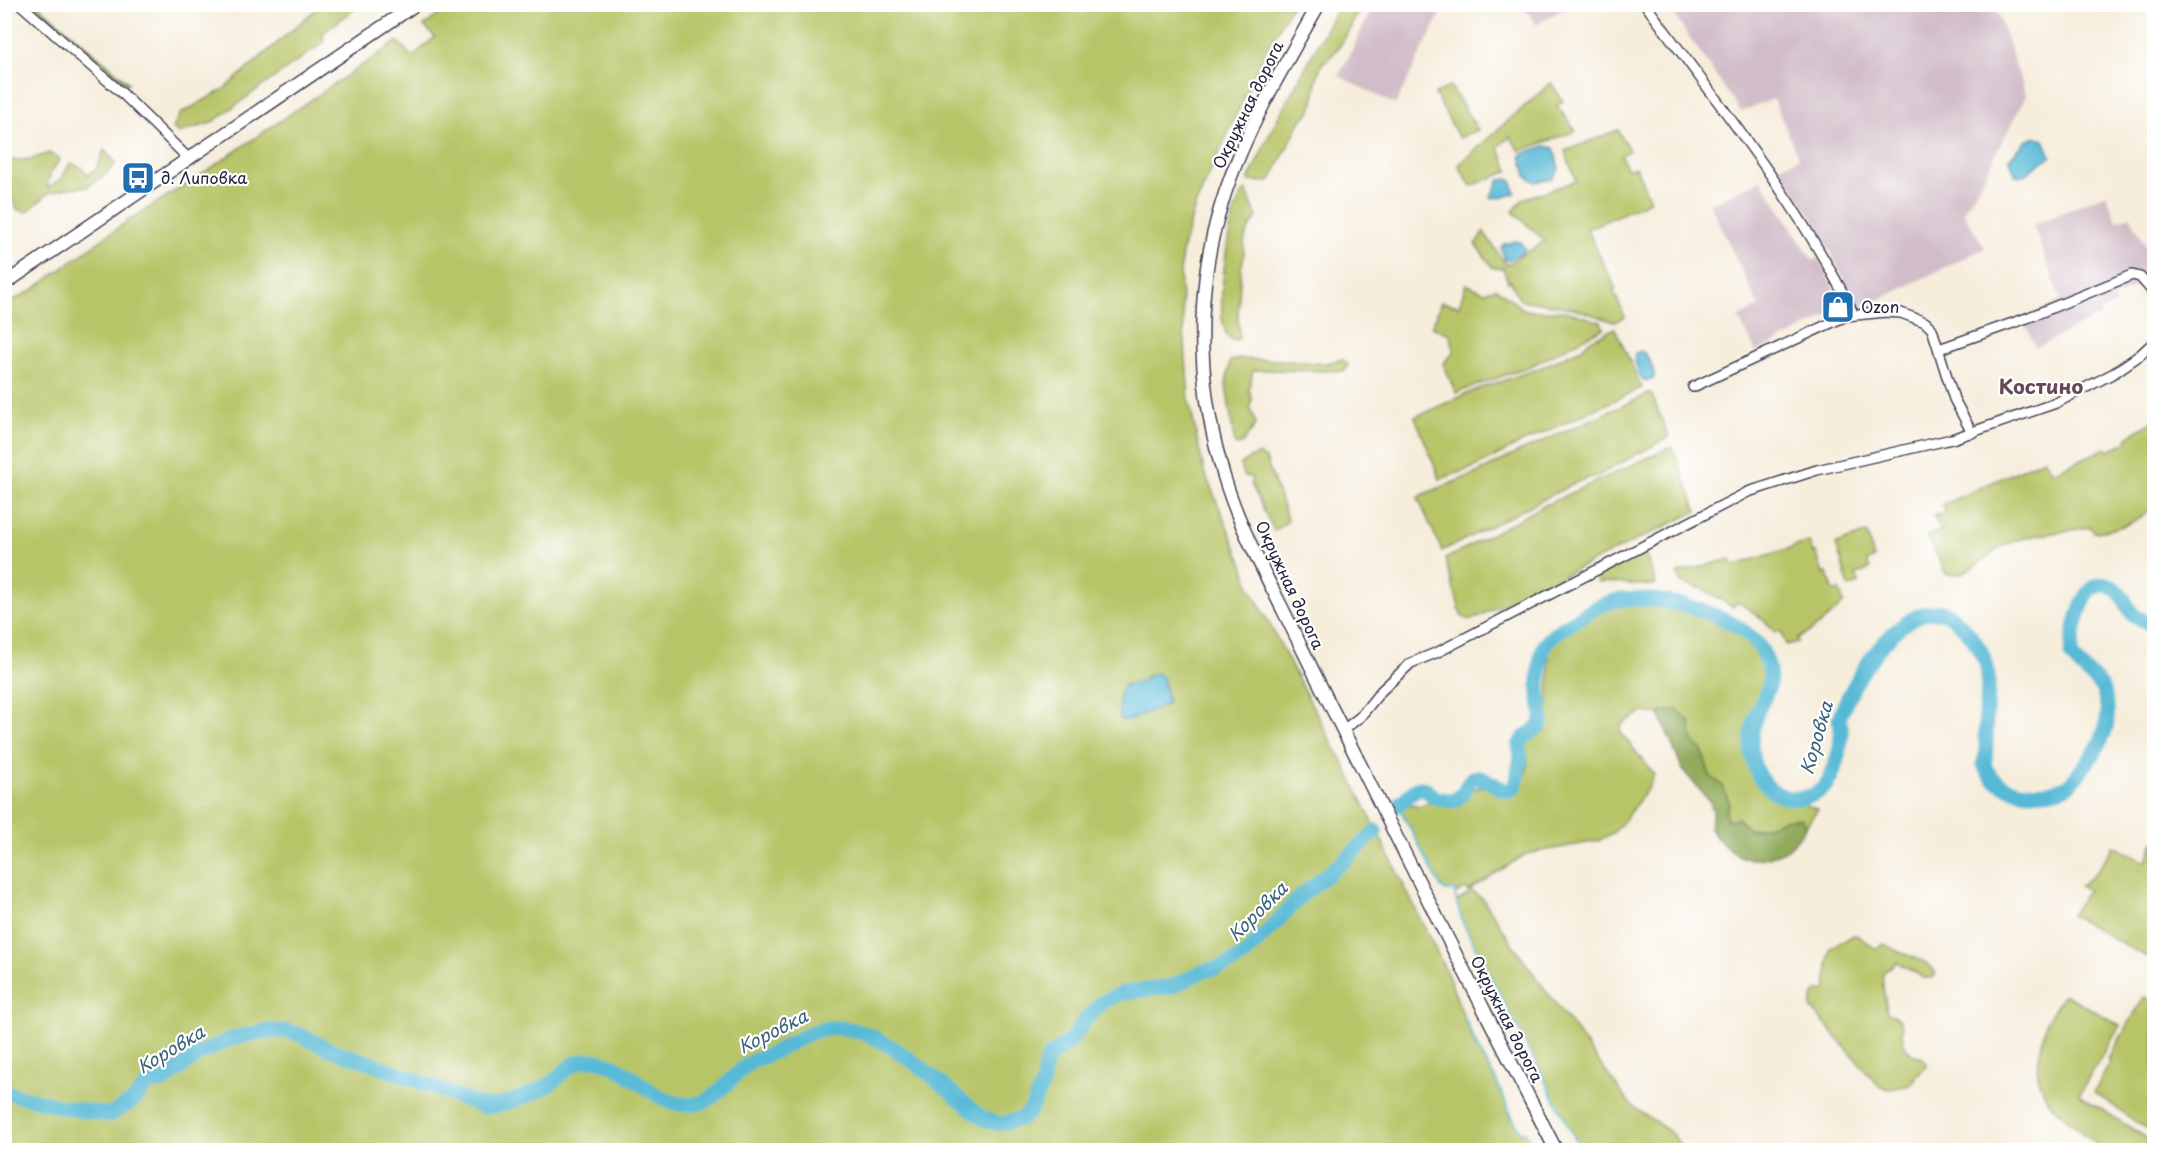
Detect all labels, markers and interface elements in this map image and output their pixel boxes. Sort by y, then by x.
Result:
street label: Окружная дорога [1206,37,1289,173]
bus stop icon: д. Липовка [120,160,156,196]
place label: д. Липовка [161,165,247,189]
shop icon: Ozon [1820,289,1856,325]
place label: Ozon [1861,294,1899,318]
district label: Костино [1999,371,2084,401]
street label: Окружная дорога [1251,516,1331,653]
water label: Коровка [1792,697,1839,777]
water label: Коровка [1221,874,1294,947]
street label: Окружная дорога [1466,951,1550,1086]
water label: Коровка [733,1001,813,1060]
water label: Коровка [131,1017,210,1080]

